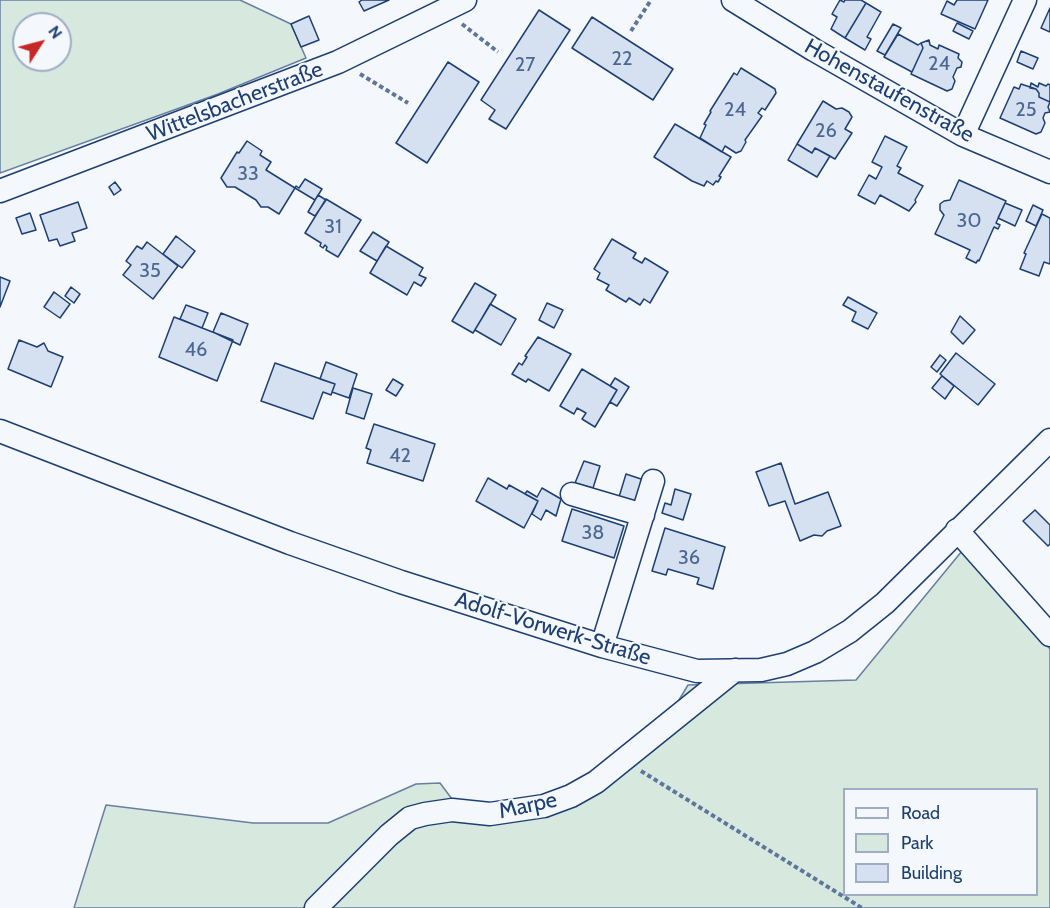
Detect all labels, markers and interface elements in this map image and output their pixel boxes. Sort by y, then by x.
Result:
north arrow [12,12,72,72]
text: N [44,22,66,42]
street label: Hohenstaufenstraße [800,33,978,149]
house number: 22 [612,47,632,71]
house number: 24 [928,52,950,76]
house number: 27 [515,53,535,77]
street label: Wittelsbacherstraße [143,56,327,148]
house number: 24 [724,98,746,122]
house number: 25 [1015,98,1037,122]
house number: 26 [815,119,837,143]
house number: 33 [237,162,259,186]
house number: 30 [957,209,981,233]
house number: 31 [324,215,342,239]
house number: 35 [139,259,161,283]
house number: 46 [185,338,207,362]
house number: 42 [389,444,411,468]
house number: 38 [582,521,604,545]
house number: 36 [678,546,700,570]
street label: Adolf-Vorwerk-Straße [452,587,654,671]
street label: Marpe [497,787,559,825]
legend [843,788,1038,896]
text: Road [901,802,940,824]
text: Park [901,832,933,854]
text: Building [901,862,962,884]

